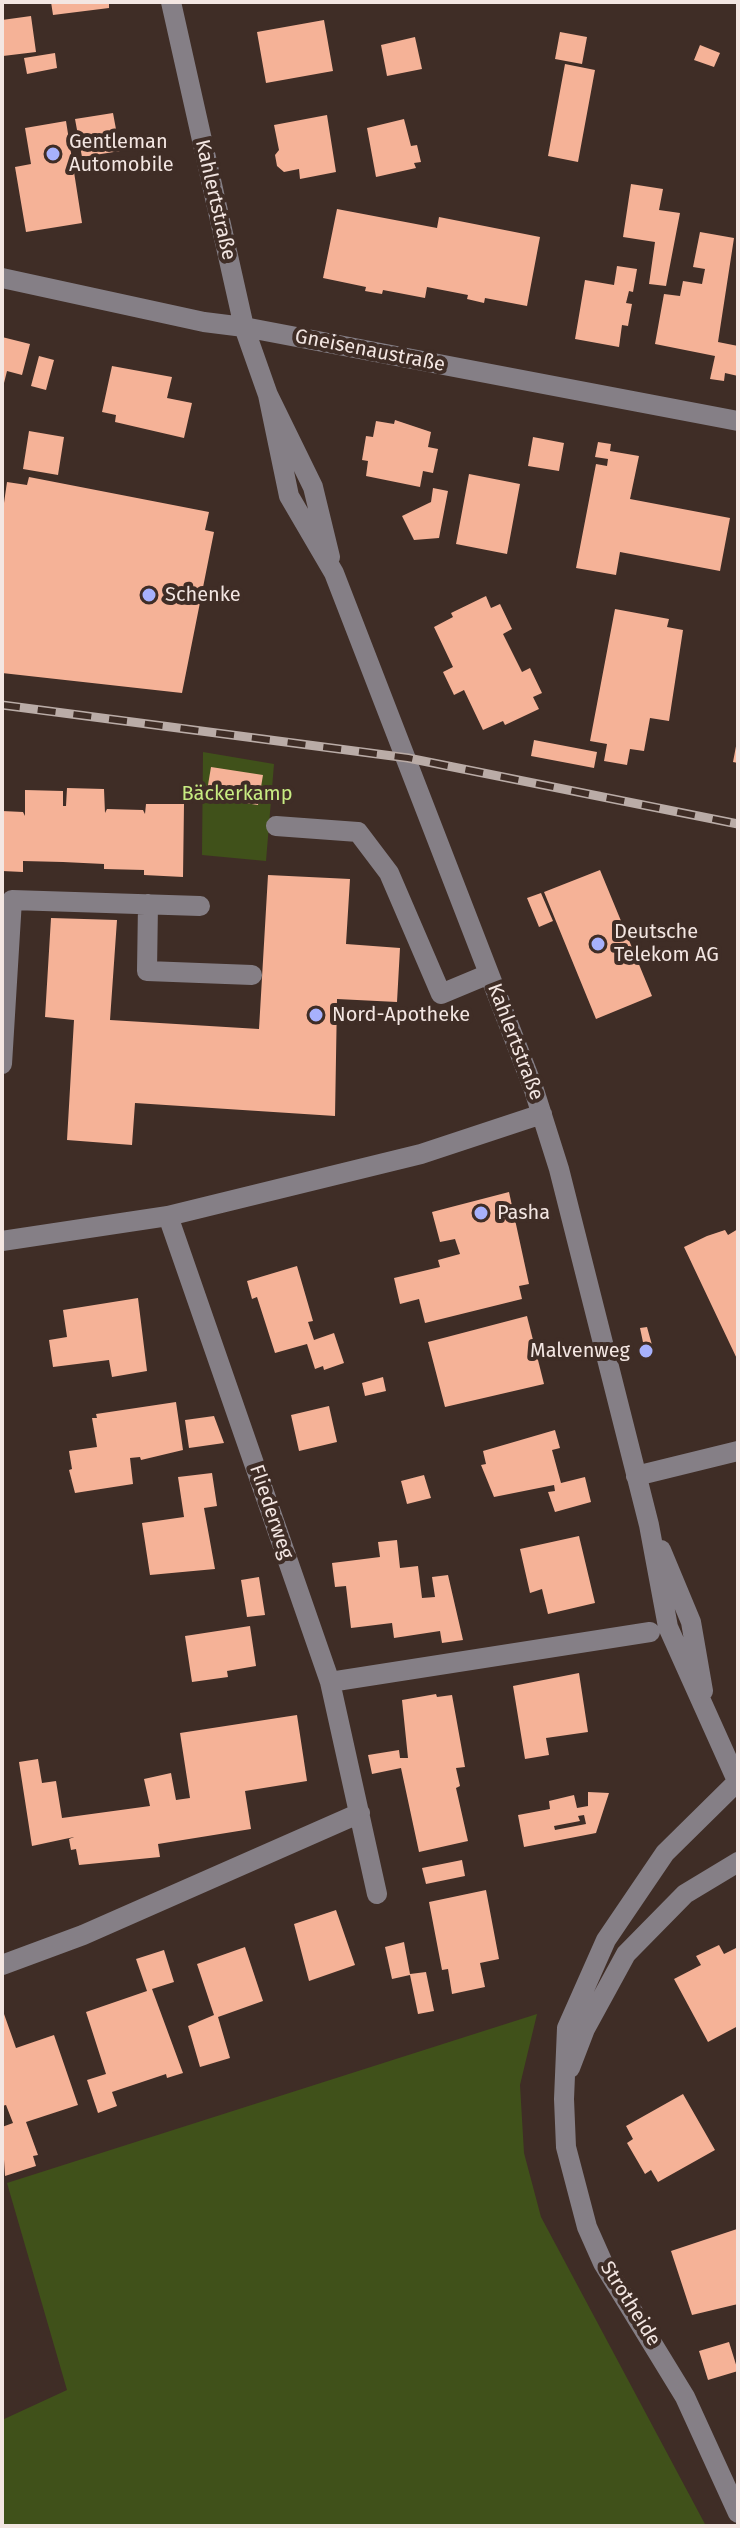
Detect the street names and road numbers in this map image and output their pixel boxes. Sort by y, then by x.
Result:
street label: Kahlertstraße [189,137,241,263]
street label: Gneisenaustraße [293,325,447,377]
street label: Kahlertstraße [482,980,548,1104]
street label: Fliederweg [244,1462,298,1562]
street label: Strotheide [595,2257,665,2351]

